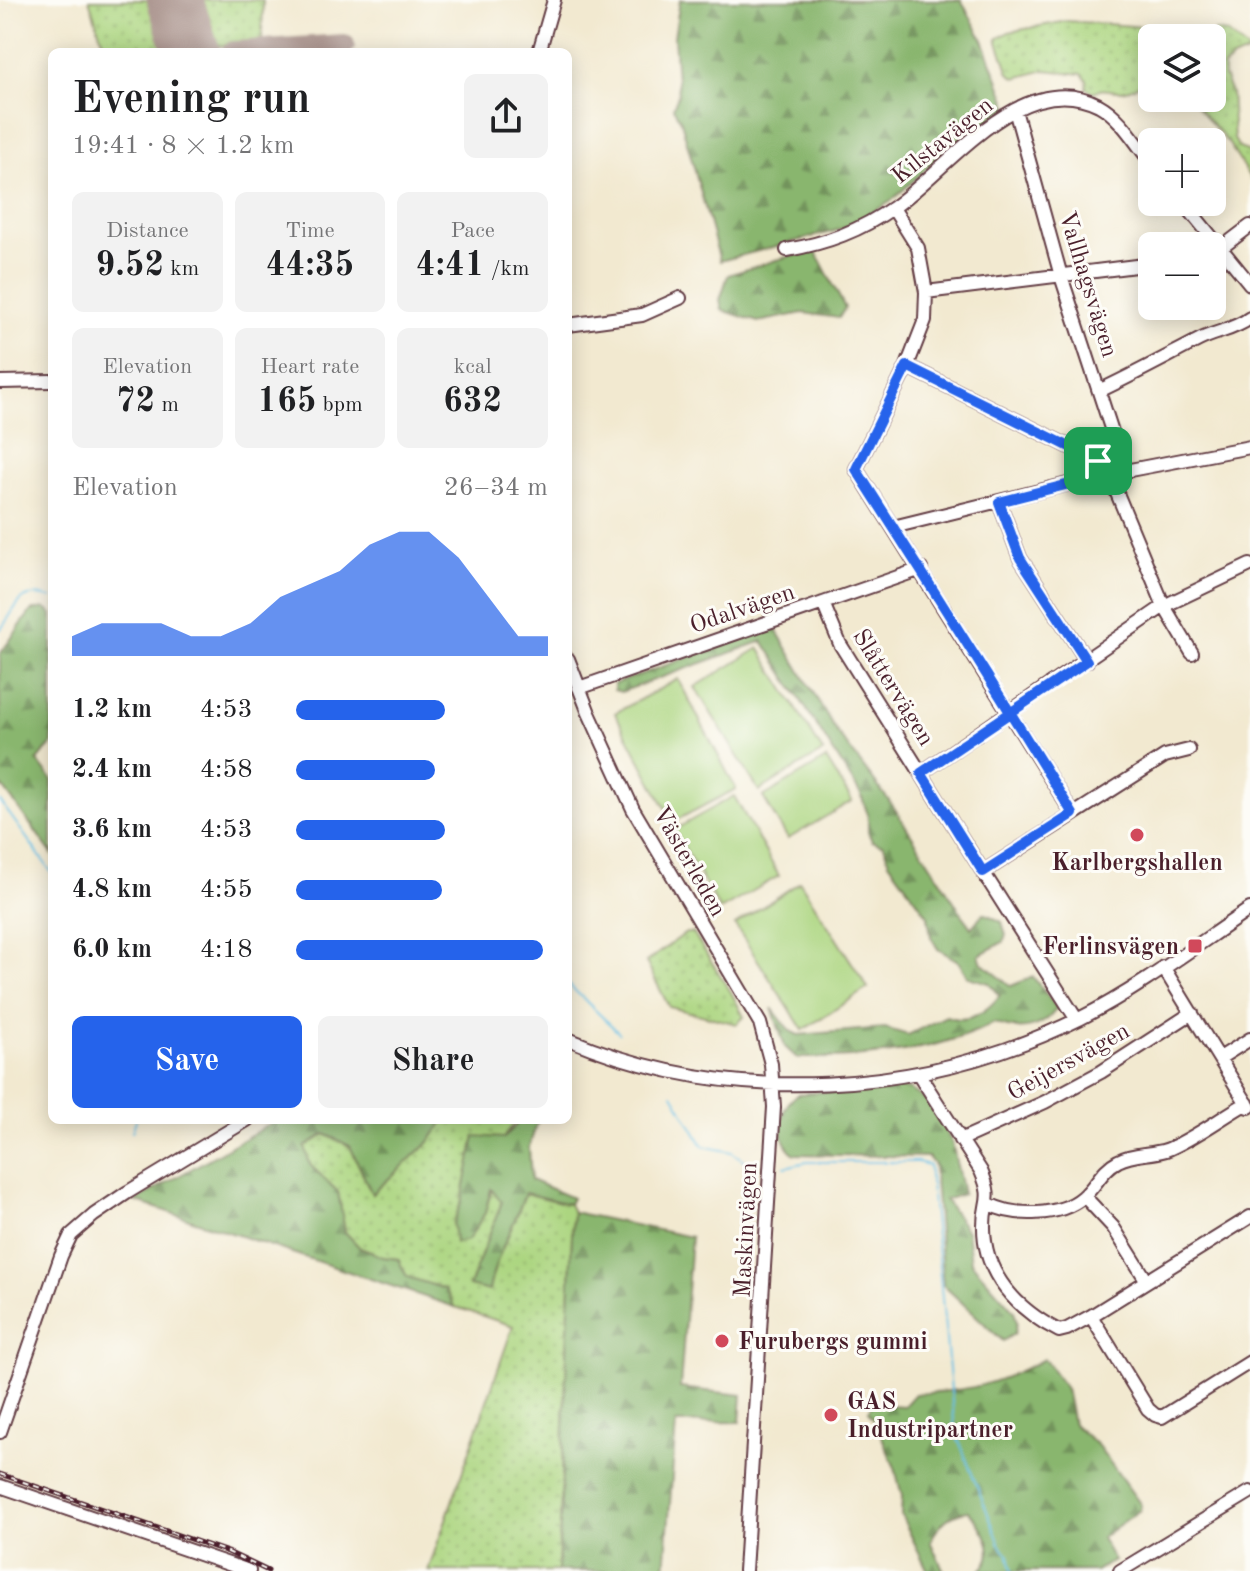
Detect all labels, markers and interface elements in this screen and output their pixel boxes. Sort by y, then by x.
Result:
map controls [1138,24,1226,320]
button: layers [1138,24,1226,112]
button: share [464,74,548,158]
text: Evening run [72,78,310,122]
street label: Kilstavägen [888,94,998,189]
button: + [1138,128,1226,216]
text: 19:41 · 8 × 1.2 km [72,133,294,159]
street label: Vallhagsvägen [1054,209,1121,360]
text: Distance [106,220,189,242]
text: Time [285,220,335,242]
text: Pace [450,220,495,242]
button: − [1138,232,1226,320]
text: 9.52 [95,249,164,283]
text: 44:35 [266,249,354,283]
text: 4:41 [416,249,485,283]
text: km [164,258,199,280]
text: /km [485,258,529,280]
text: Elevation [103,356,192,378]
text: Heart rate [261,356,359,378]
text: kcal [454,356,492,378]
text: 72 [116,385,155,419]
text: 165 [257,385,316,419]
text: 632 [443,385,502,419]
text: m [155,394,179,416]
text: bpm [316,394,363,416]
pin [1064,427,1132,495]
icon: arrive [1076,439,1120,483]
text: Elevation [72,475,178,501]
text: 26–34 m [444,475,548,501]
street label: Odalvägen [687,581,798,639]
street label: Slåttervägen [847,626,938,751]
text: 1.2 km [72,697,152,723]
text: 4:53 [200,697,253,723]
text: 2.4 km [72,757,152,783]
text: 4:58 [200,757,253,783]
street label: Västerleden [647,803,729,921]
text: 3.6 km [72,817,152,843]
text: 4:53 [200,817,253,843]
marker: Karlbergshallen [1128,826,1146,844]
place label: Karlbergshallen [1051,852,1223,876]
text: 4.8 km [72,877,152,903]
text: 4:55 [200,877,253,903]
place label: Ferlinsvägen [1042,936,1179,960]
text: 6.0 km [72,937,152,963]
text: 4:18 [200,937,253,963]
marker: Ferlinsvägen [1186,937,1204,955]
button: Save [72,1016,302,1108]
button: Share [318,1016,548,1108]
street label: Geijersvägen [1004,1019,1134,1106]
street label: Maskinvägen [731,1162,763,1299]
place label: Furubergs gummi [738,1331,928,1355]
marker: Furubergs gummi [713,1332,731,1350]
place label: GAS Industripartner [847,1391,1013,1443]
marker: GAS Industripartner [822,1406,840,1424]

